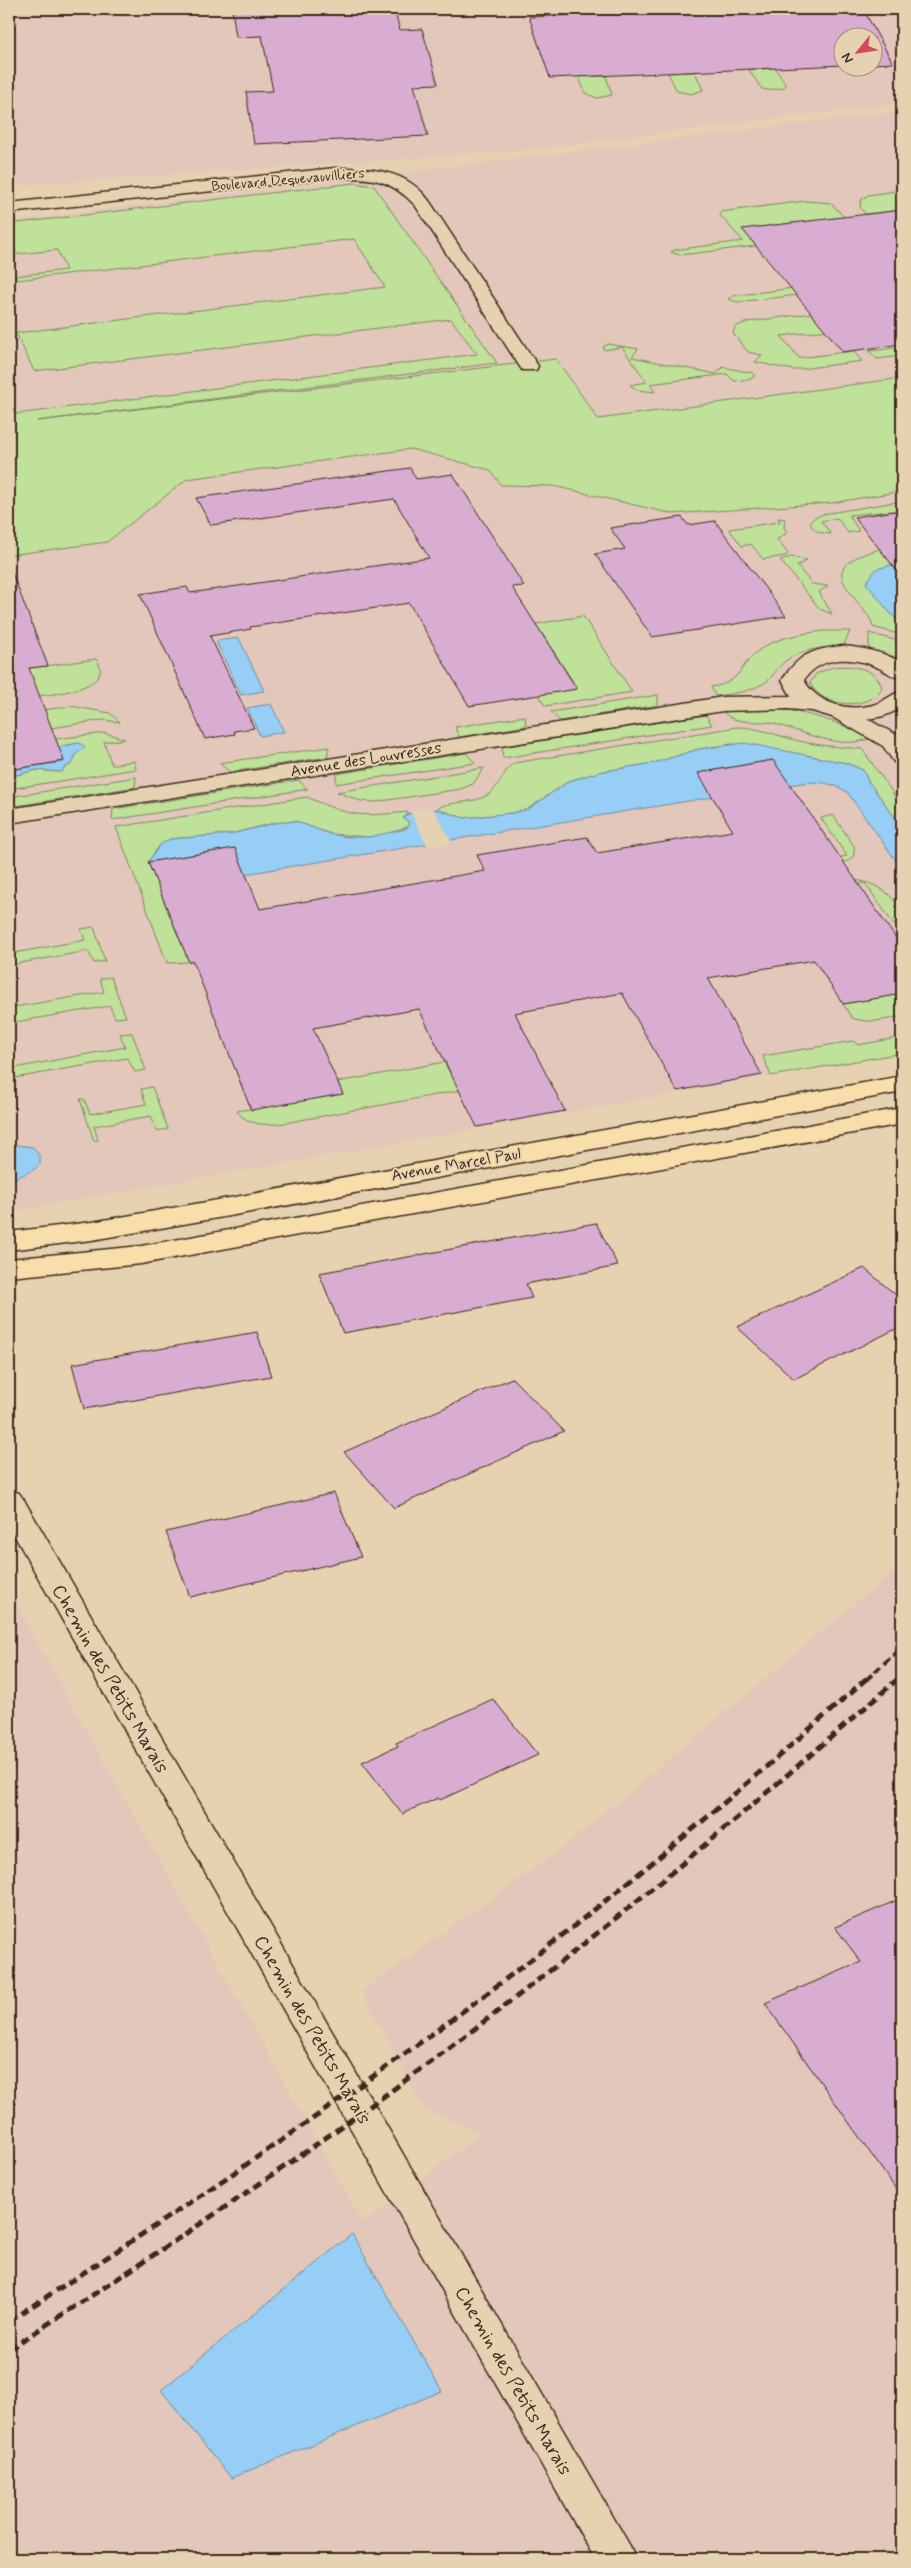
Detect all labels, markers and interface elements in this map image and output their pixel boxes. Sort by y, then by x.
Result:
north arrow [834,28,884,78]
text: N [837,49,858,67]
street label: Boulevard Dequevauvilliers [211,164,365,196]
street label: Avenue des Louvresses [289,738,443,782]
street label: Avenue Marcel Paul [390,1143,522,1187]
street label: Chemin des Petits Marais [46,1580,174,1778]
street label: Chemin des Petits Marais [248,1931,376,2129]
street label: Chemin des Petits Marais [449,2282,577,2480]

